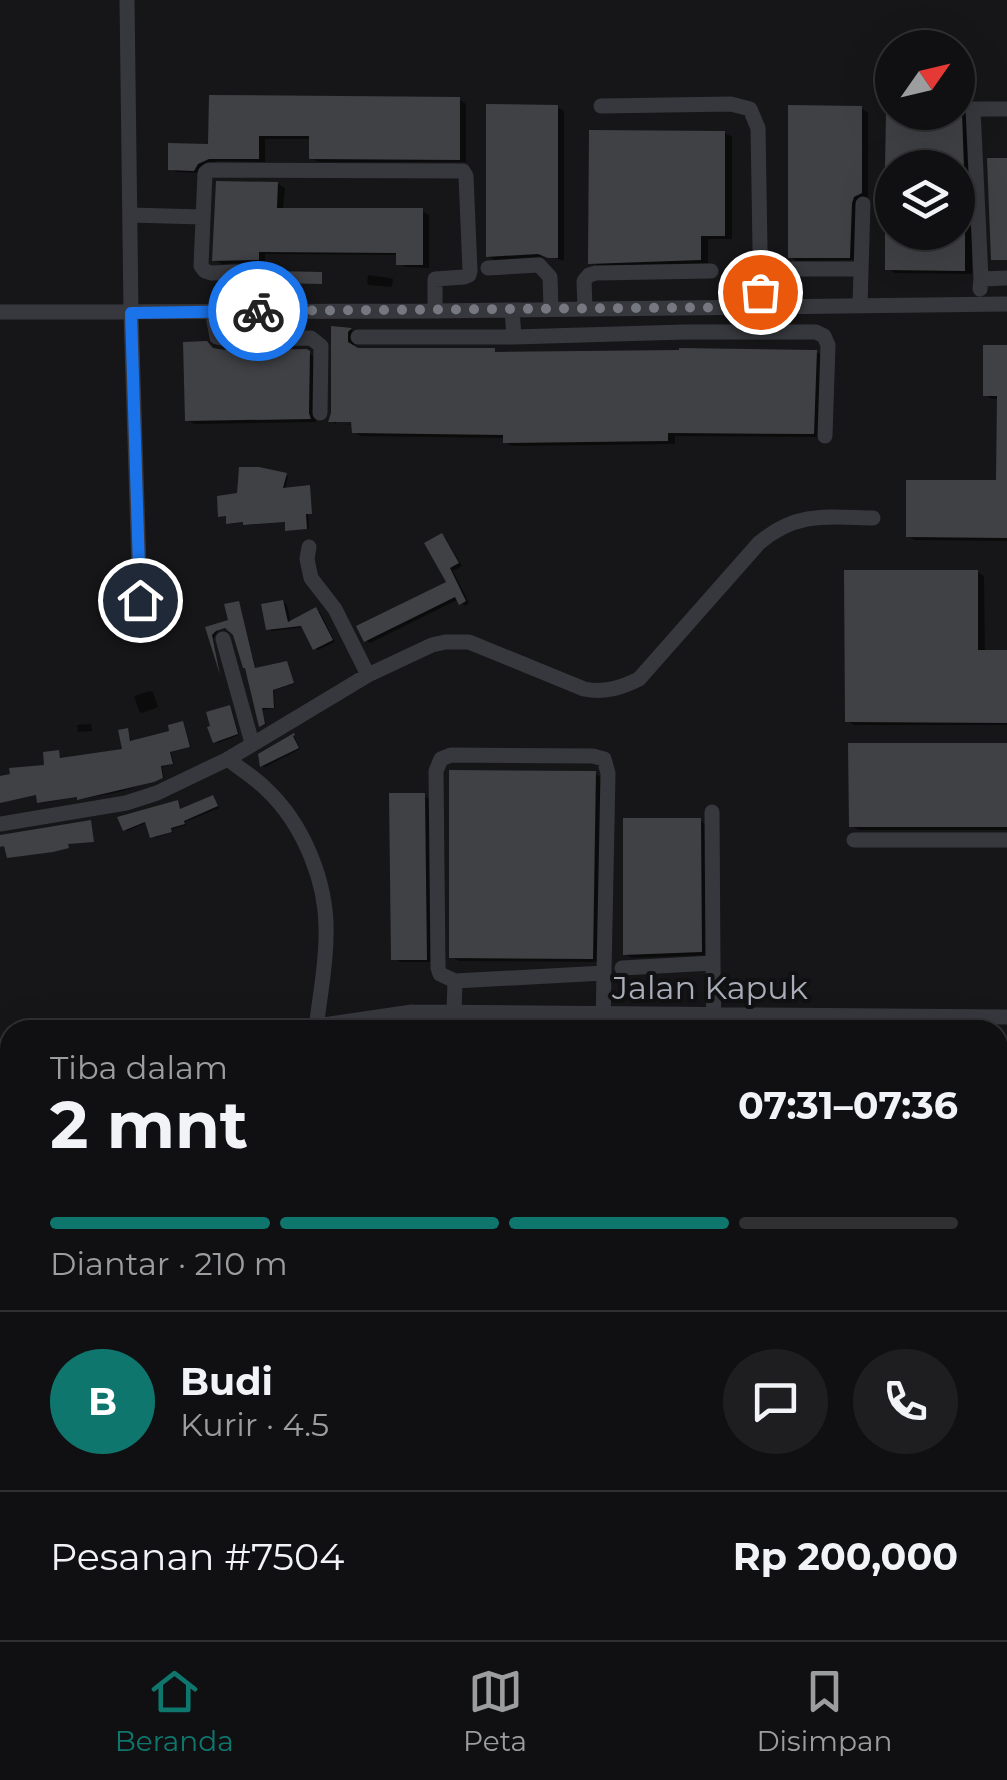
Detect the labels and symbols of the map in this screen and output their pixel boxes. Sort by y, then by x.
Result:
north arrow [875,30,975,130]
pin [718,250,803,335]
courier [208,261,308,361]
pin [98,558,183,643]
street label: Jalan Kapuk [611,968,808,1007]

